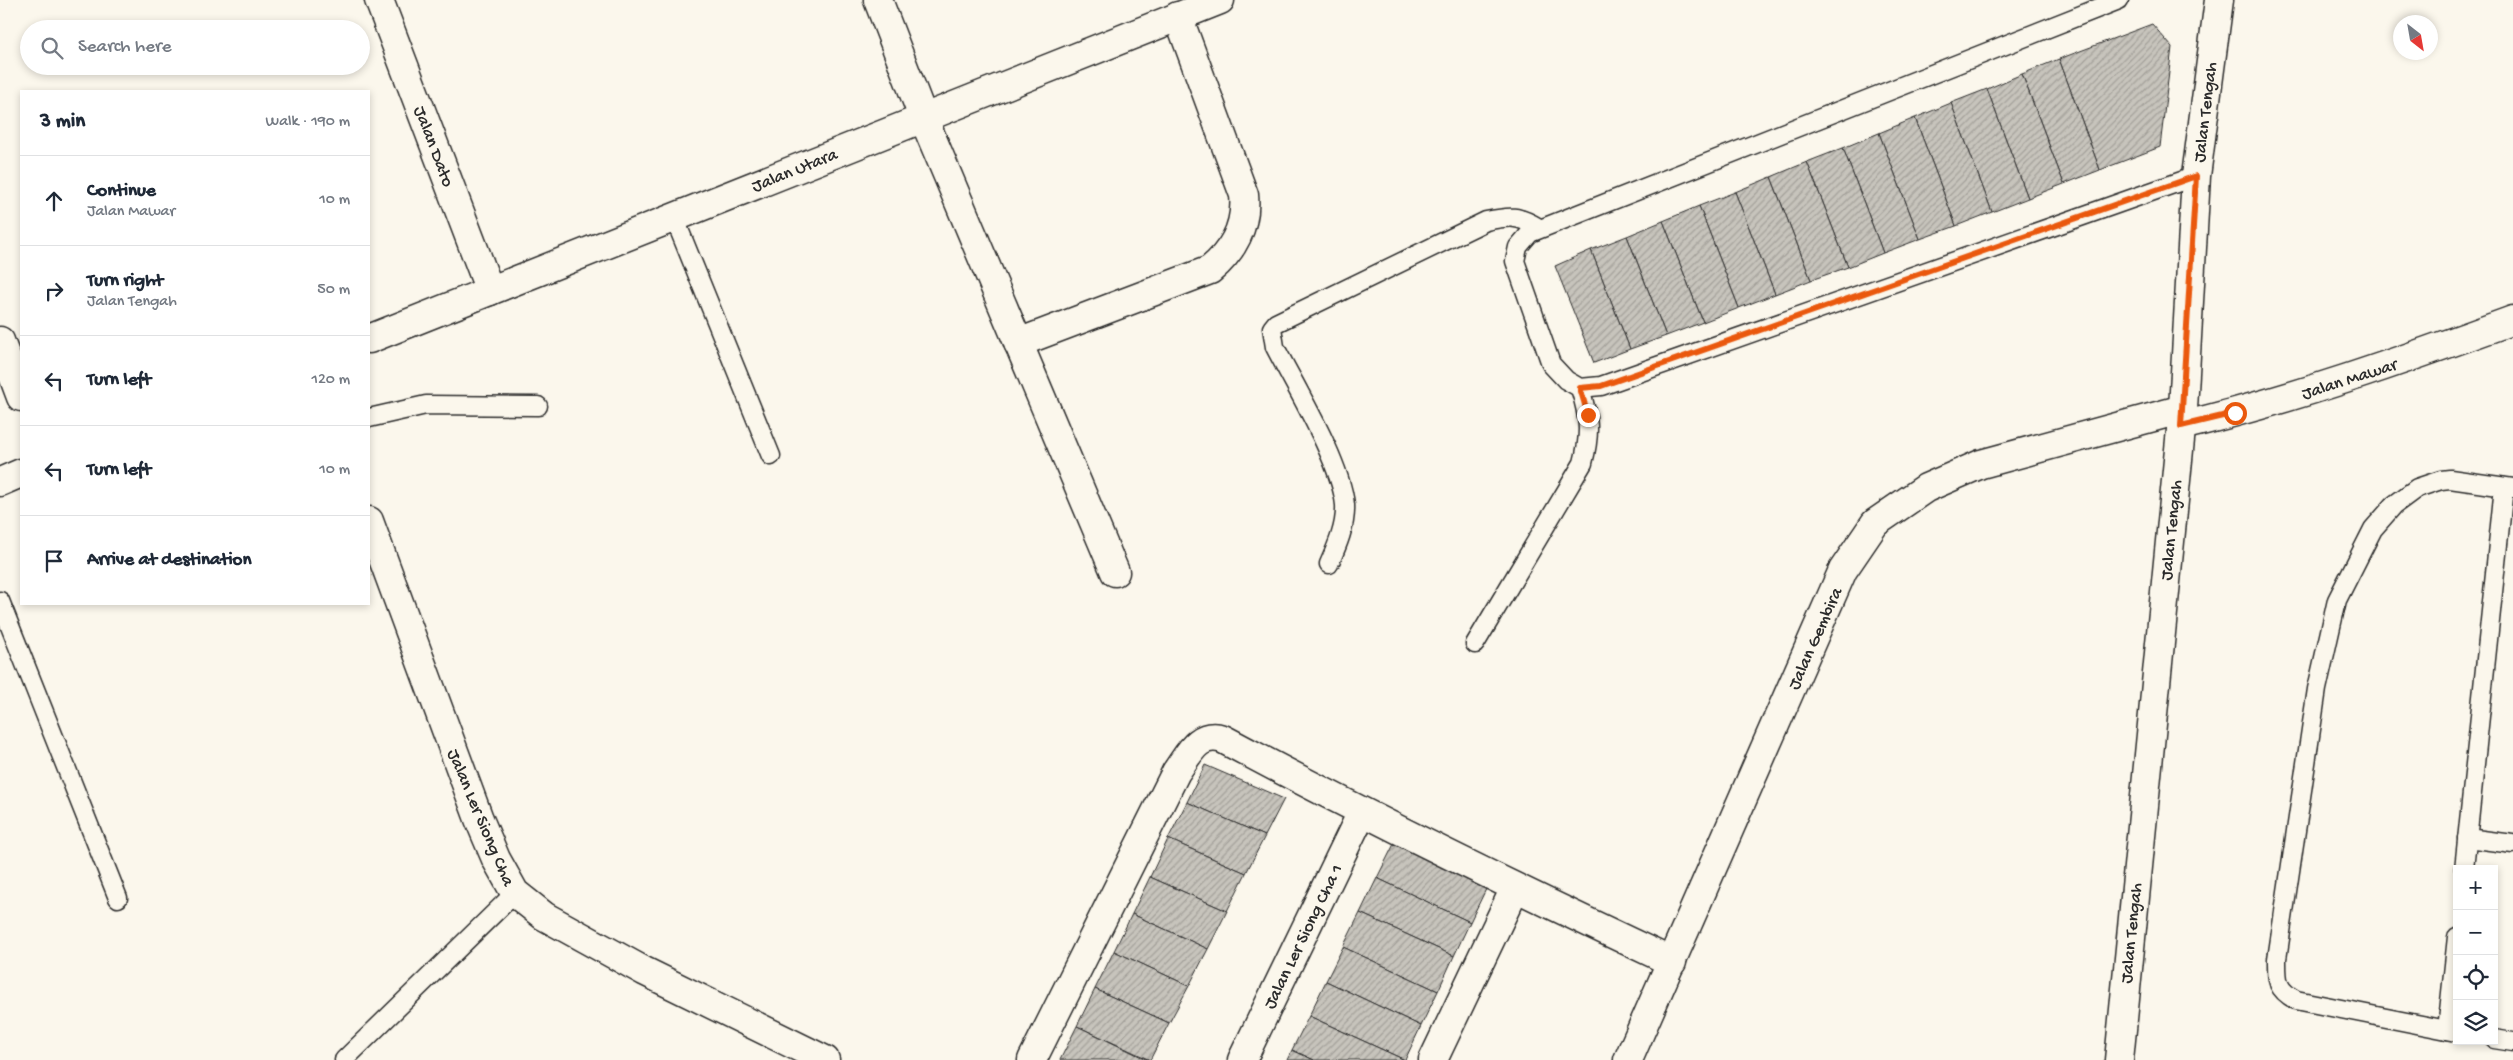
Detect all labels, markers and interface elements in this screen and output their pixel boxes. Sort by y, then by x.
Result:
north arrow [2393,15,2438,60]
search box [20,20,370,75]
icon: search [38,34,66,62]
text: Search here [78,36,172,59]
street label: Jalan Tengah [2190,61,2223,164]
street label: Jalan Dato [408,104,458,190]
text: 3 min [40,110,85,135]
text: Walk · 190 m [266,113,350,132]
street label: Jalan Utara [749,144,842,198]
text: Continue [87,180,156,203]
icon: ahead [40,187,68,215]
text: 10 m [319,191,350,210]
text: Jalan Mawar [87,203,175,222]
text: Turn right [87,270,163,293]
icon: right [40,277,68,305]
text: 50 m [317,281,350,300]
text: Jalan Tengah [87,293,177,312]
street label: Jalan Mawar [2299,355,2402,406]
icon: left [40,367,68,395]
text: Turn left [87,369,151,392]
text: 120 m [311,371,350,390]
route start [2224,402,2247,425]
route end [1577,404,1600,427]
icon: left [40,457,68,485]
text: Turn left [87,459,151,482]
text: 10 m [319,461,350,480]
street label: Jalan Tengah [2157,479,2188,582]
icon: arrive [40,547,68,575]
text: Arrive at destination [87,549,251,572]
street label: Jalan Gembira [1784,584,1849,693]
street label: Jalan Ler Siong Cha [441,746,518,891]
street label: Jalan Ler Siong Cha 1 [1260,861,1348,1013]
map controls [2453,865,2498,1045]
button: + [2453,865,2498,910]
street label: Jalan Tengah [2117,882,2148,985]
button: − [2453,910,2498,955]
button: locate [2453,955,2498,1000]
button: layers [2453,1000,2498,1045]

